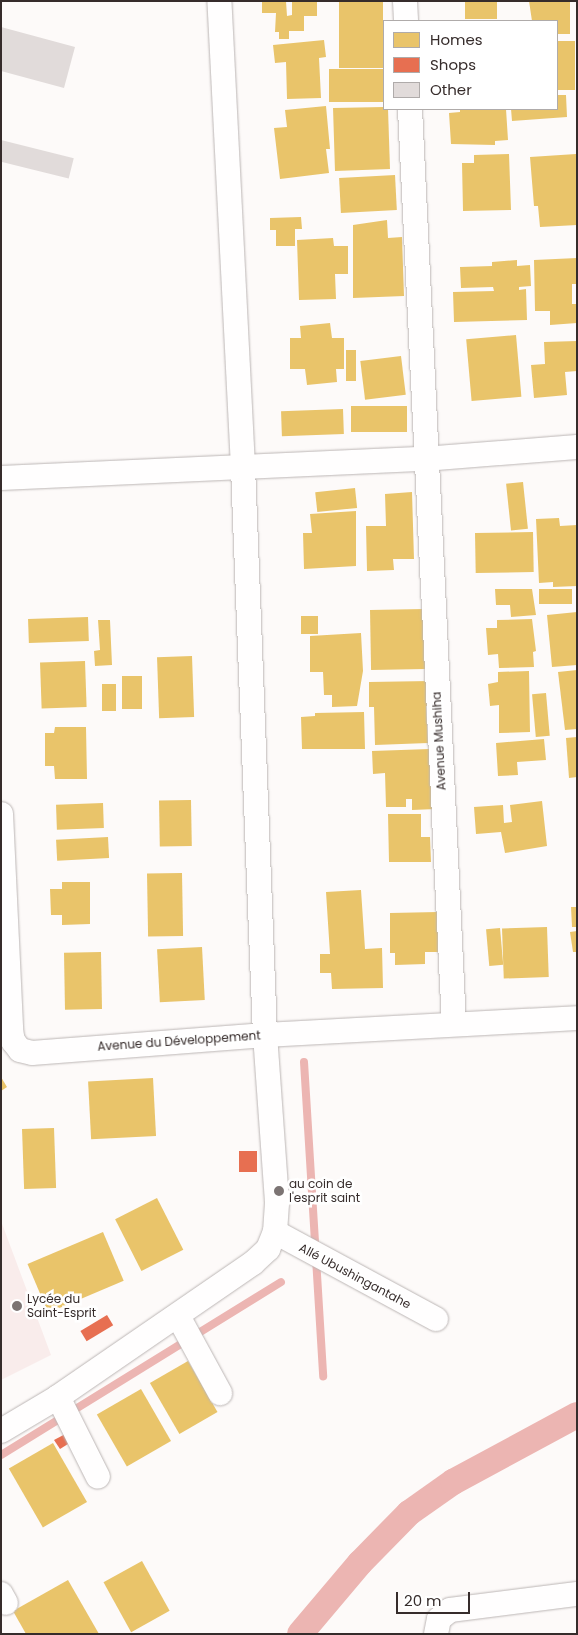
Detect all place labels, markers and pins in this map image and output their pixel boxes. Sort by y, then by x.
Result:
place label: au coin de l'esprit saint [289,1177,360,1205]
marker: au coin de l'esprit saint [273,1185,285,1197]
place label: Lycée du Saint-Esprit [27,1292,96,1320]
marker: Lycée du Saint-Esprit [11,1300,23,1312]

